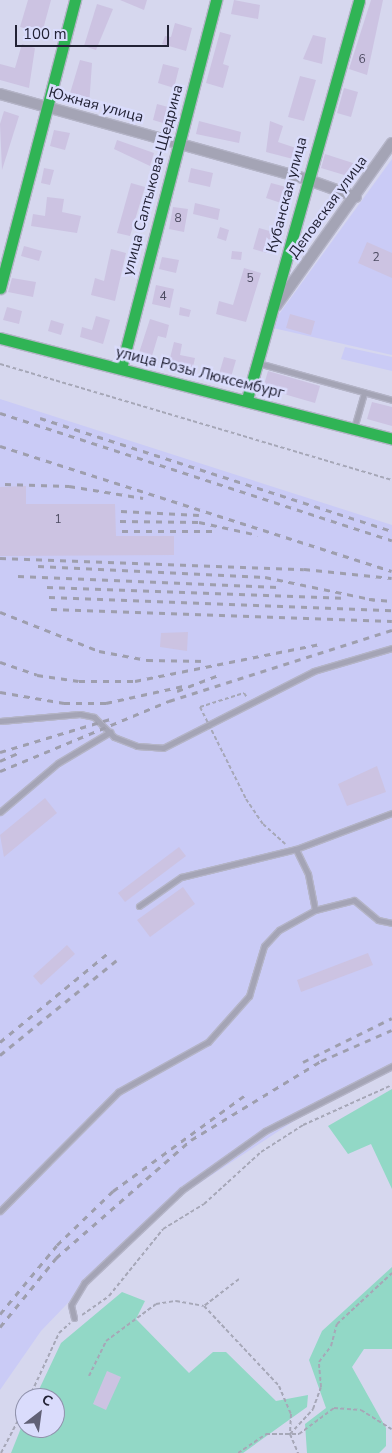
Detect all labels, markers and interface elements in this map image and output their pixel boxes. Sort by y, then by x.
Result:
scale bar [18,15,171,47]
text: 100 m [23,24,67,44]
house number: 6 [358,53,366,67]
street label: улица Салтыкова-Щедрина [119,83,187,277]
street label: Южная улица [47,84,145,126]
street label: Кубанская улица [263,135,311,255]
street label: Деповская улица [285,152,371,262]
house number: 8 [174,212,182,226]
house number: 2 [372,251,380,265]
house number: 5 [246,272,254,286]
house number: 4 [159,290,167,304]
street label: улица Розы Люксембург [114,343,286,403]
house number: 1 [54,513,62,527]
north arrow [15,1388,65,1438]
text: С [38,1390,56,1411]

